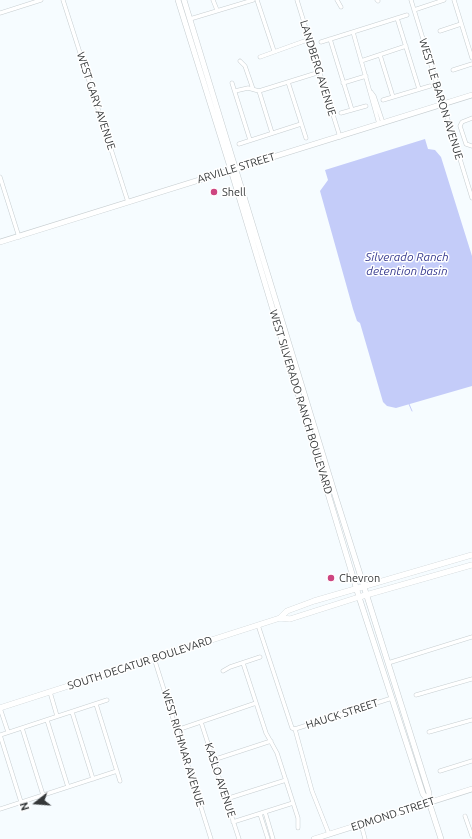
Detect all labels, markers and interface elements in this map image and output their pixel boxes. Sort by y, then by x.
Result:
street label: LANDBERG AVENUE [297,18,339,118]
street label: WEST LE BARON AVENUE [416,37,466,161]
street label: WEST GARY AVENUE [74,50,118,152]
street label: ARVILLE STREET [195,150,277,186]
place label: Shell [222,185,246,199]
marker: Shell [209,187,219,197]
water label: Silverado Ranch detention basin [365,250,449,278]
street label: WEST SILVERADO RANCH BOULEVARD [267,308,335,496]
place label: Chevron [339,571,380,585]
marker: Chevron [326,573,336,583]
street label: SOUTH DECATUR BOULEVARD [66,633,214,693]
street label: WEST RICHMAR AVENUE [159,688,207,808]
street label: HAUCK STREET [304,696,380,732]
street label: KASLO AVENUE [202,741,238,819]
north arrow [16,783,56,823]
street label: EDMOND STREET [349,794,437,834]
text: N [18,801,31,812]

